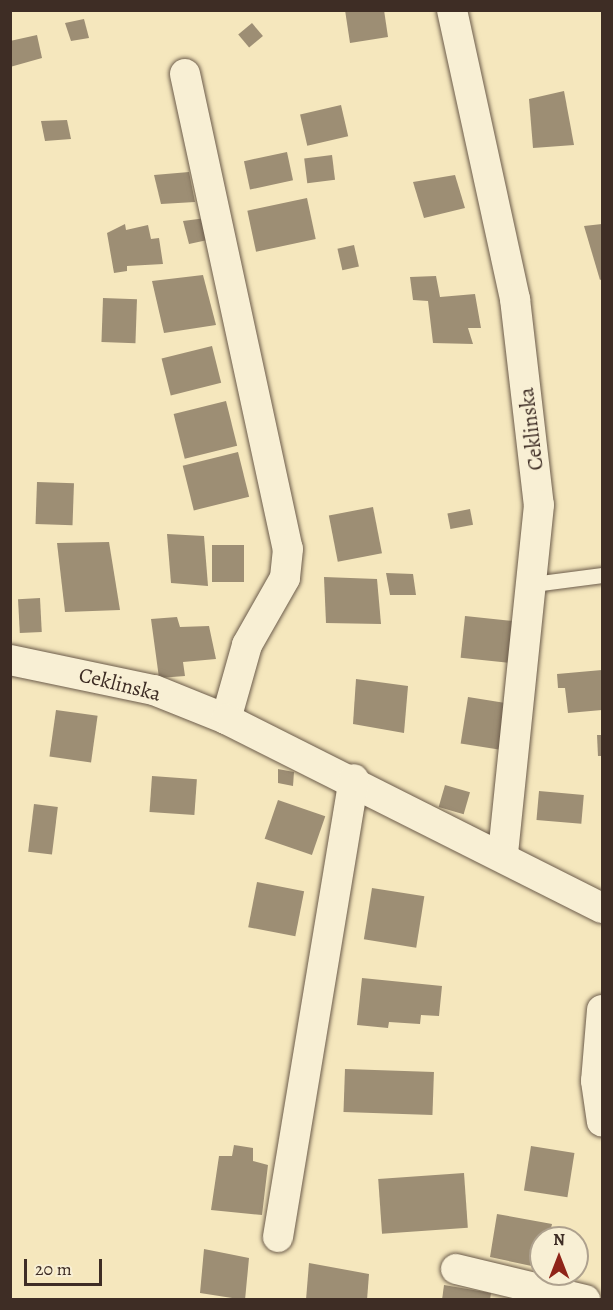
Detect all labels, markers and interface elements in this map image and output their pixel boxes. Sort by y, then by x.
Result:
street label: Ceklinska [513,386,549,472]
street label: Ceklinska [77,662,163,706]
north arrow [529,1226,589,1286]
text: N [553,1229,565,1251]
scale bar [27,1247,105,1285]
text: 20 m [35,1257,72,1281]

